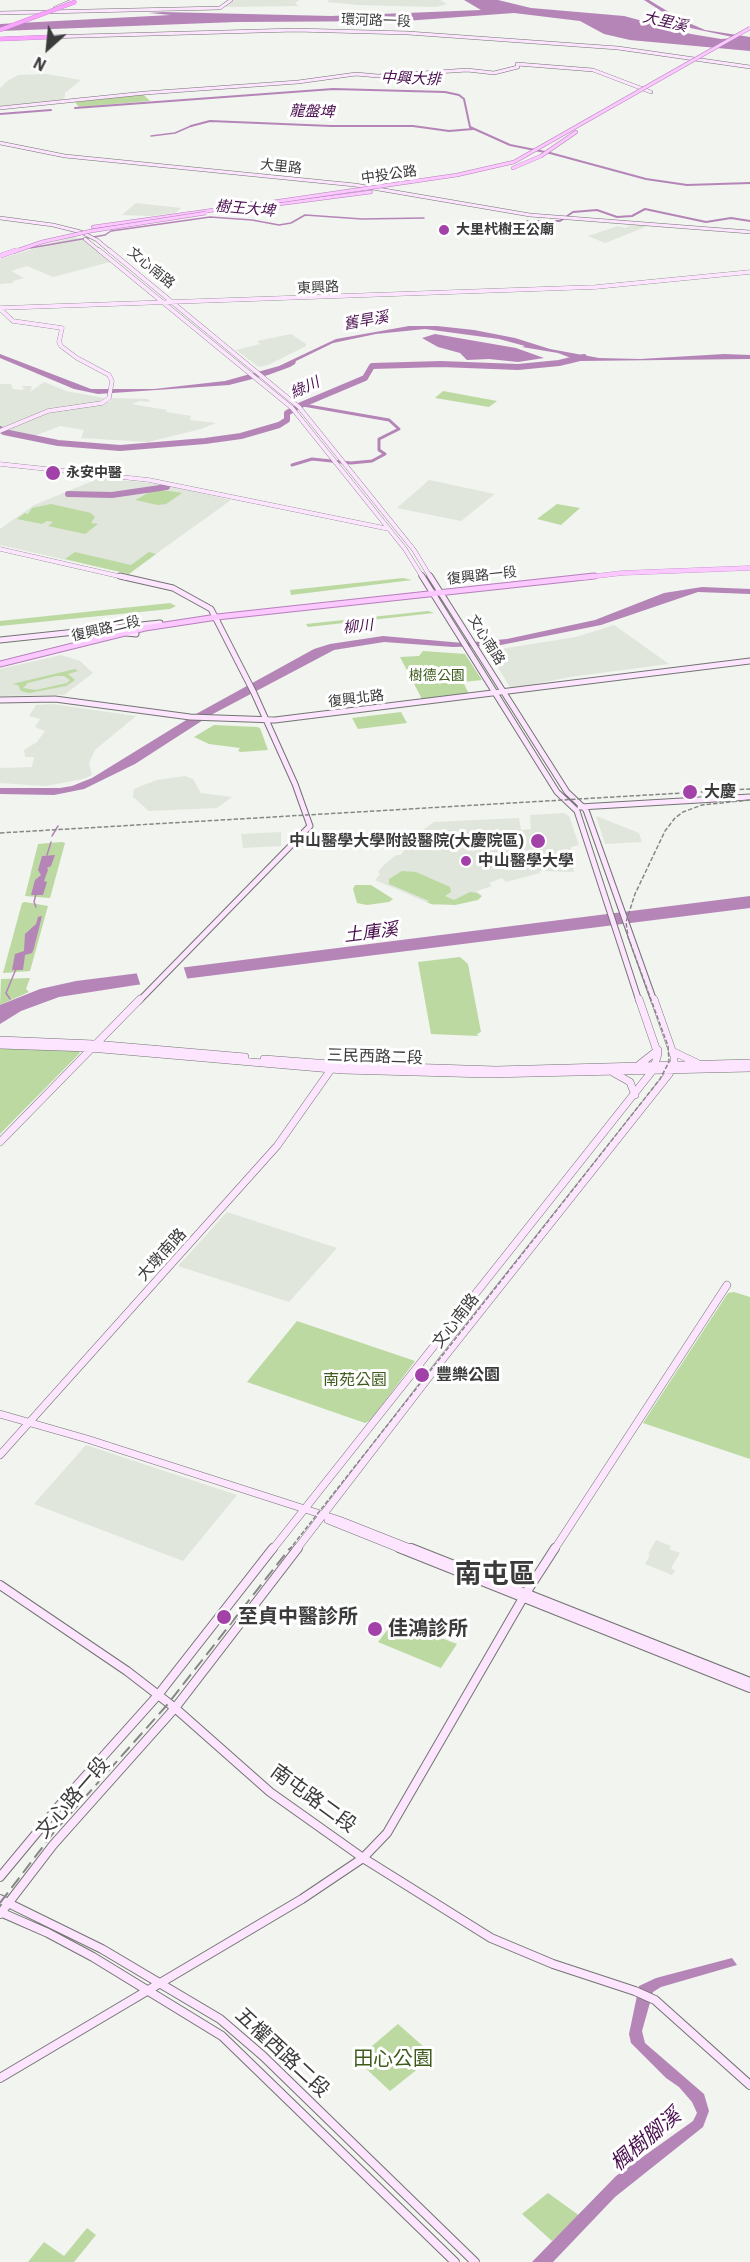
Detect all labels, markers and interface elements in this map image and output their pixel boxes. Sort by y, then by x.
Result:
water label: 大里溪 [641,8,689,36]
street label: 環河路一段 [341,11,411,31]
north arrow [18,18,78,78]
text: N [30,52,50,76]
water label: 中興大排 [381,69,441,89]
water label: 龍盤埤 [289,102,335,122]
street label: 大里路 [259,156,303,178]
street label: 中投公路 [360,163,418,187]
water label: 樹王大埤 [214,197,276,221]
place label: 大里杙樹王公廟 [456,222,554,238]
marker: 大里杙樹王公廟 [437,223,451,237]
street label: 文心南路 [124,244,178,292]
street label: 東興路 [297,279,339,297]
water label: 舊旱溪 [342,308,390,334]
water label: 綠川 [288,374,322,402]
marker: 永安中醫 [44,464,62,482]
place label: 永安中醫 [66,465,122,481]
street label: 復興路一段 [446,564,518,588]
street label: 文心南路 [464,612,508,668]
street label: 復興路二段 [70,613,142,645]
water label: 柳川 [342,616,374,638]
park label: 樹德公園 [409,668,465,684]
street label: 復興北路 [327,687,385,711]
place label: 大慶 [704,782,736,802]
marker: 大慶 [681,783,699,801]
place label: 中山醫學大學附設醫院(大慶院區) [289,831,524,851]
marker: 中山醫學大學附設醫院(大慶院區) [529,832,547,850]
place label: 中山醫學大學 [478,851,574,871]
marker: 中山醫學大學 [459,854,473,868]
water label: 土庫溪 [343,919,399,947]
street label: 三民西路二段 [327,1046,423,1068]
street label: 大墩南路 [133,1225,191,1285]
street label: 文心南路 [429,1290,483,1352]
place label: 豐樂公園 [436,1365,500,1385]
marker: 豐樂公園 [413,1366,431,1384]
park label: 南苑公園 [323,1370,387,1390]
district label: 南屯區 [455,1559,535,1591]
place label: 至貞中醫診所 [238,1605,358,1629]
marker: 至貞中醫診所 [215,1608,233,1626]
place label: 佳鴻診所 [388,1617,468,1641]
marker: 佳鴻診所 [366,1620,384,1638]
street label: 文心路一段 [31,1752,115,1844]
street label: 南屯路二段 [265,1760,361,1838]
street label: 五權西路二段 [230,2003,334,2103]
park label: 田心公園 [353,2047,433,2071]
water label: 楓樹腳溪 [606,2103,686,2177]

